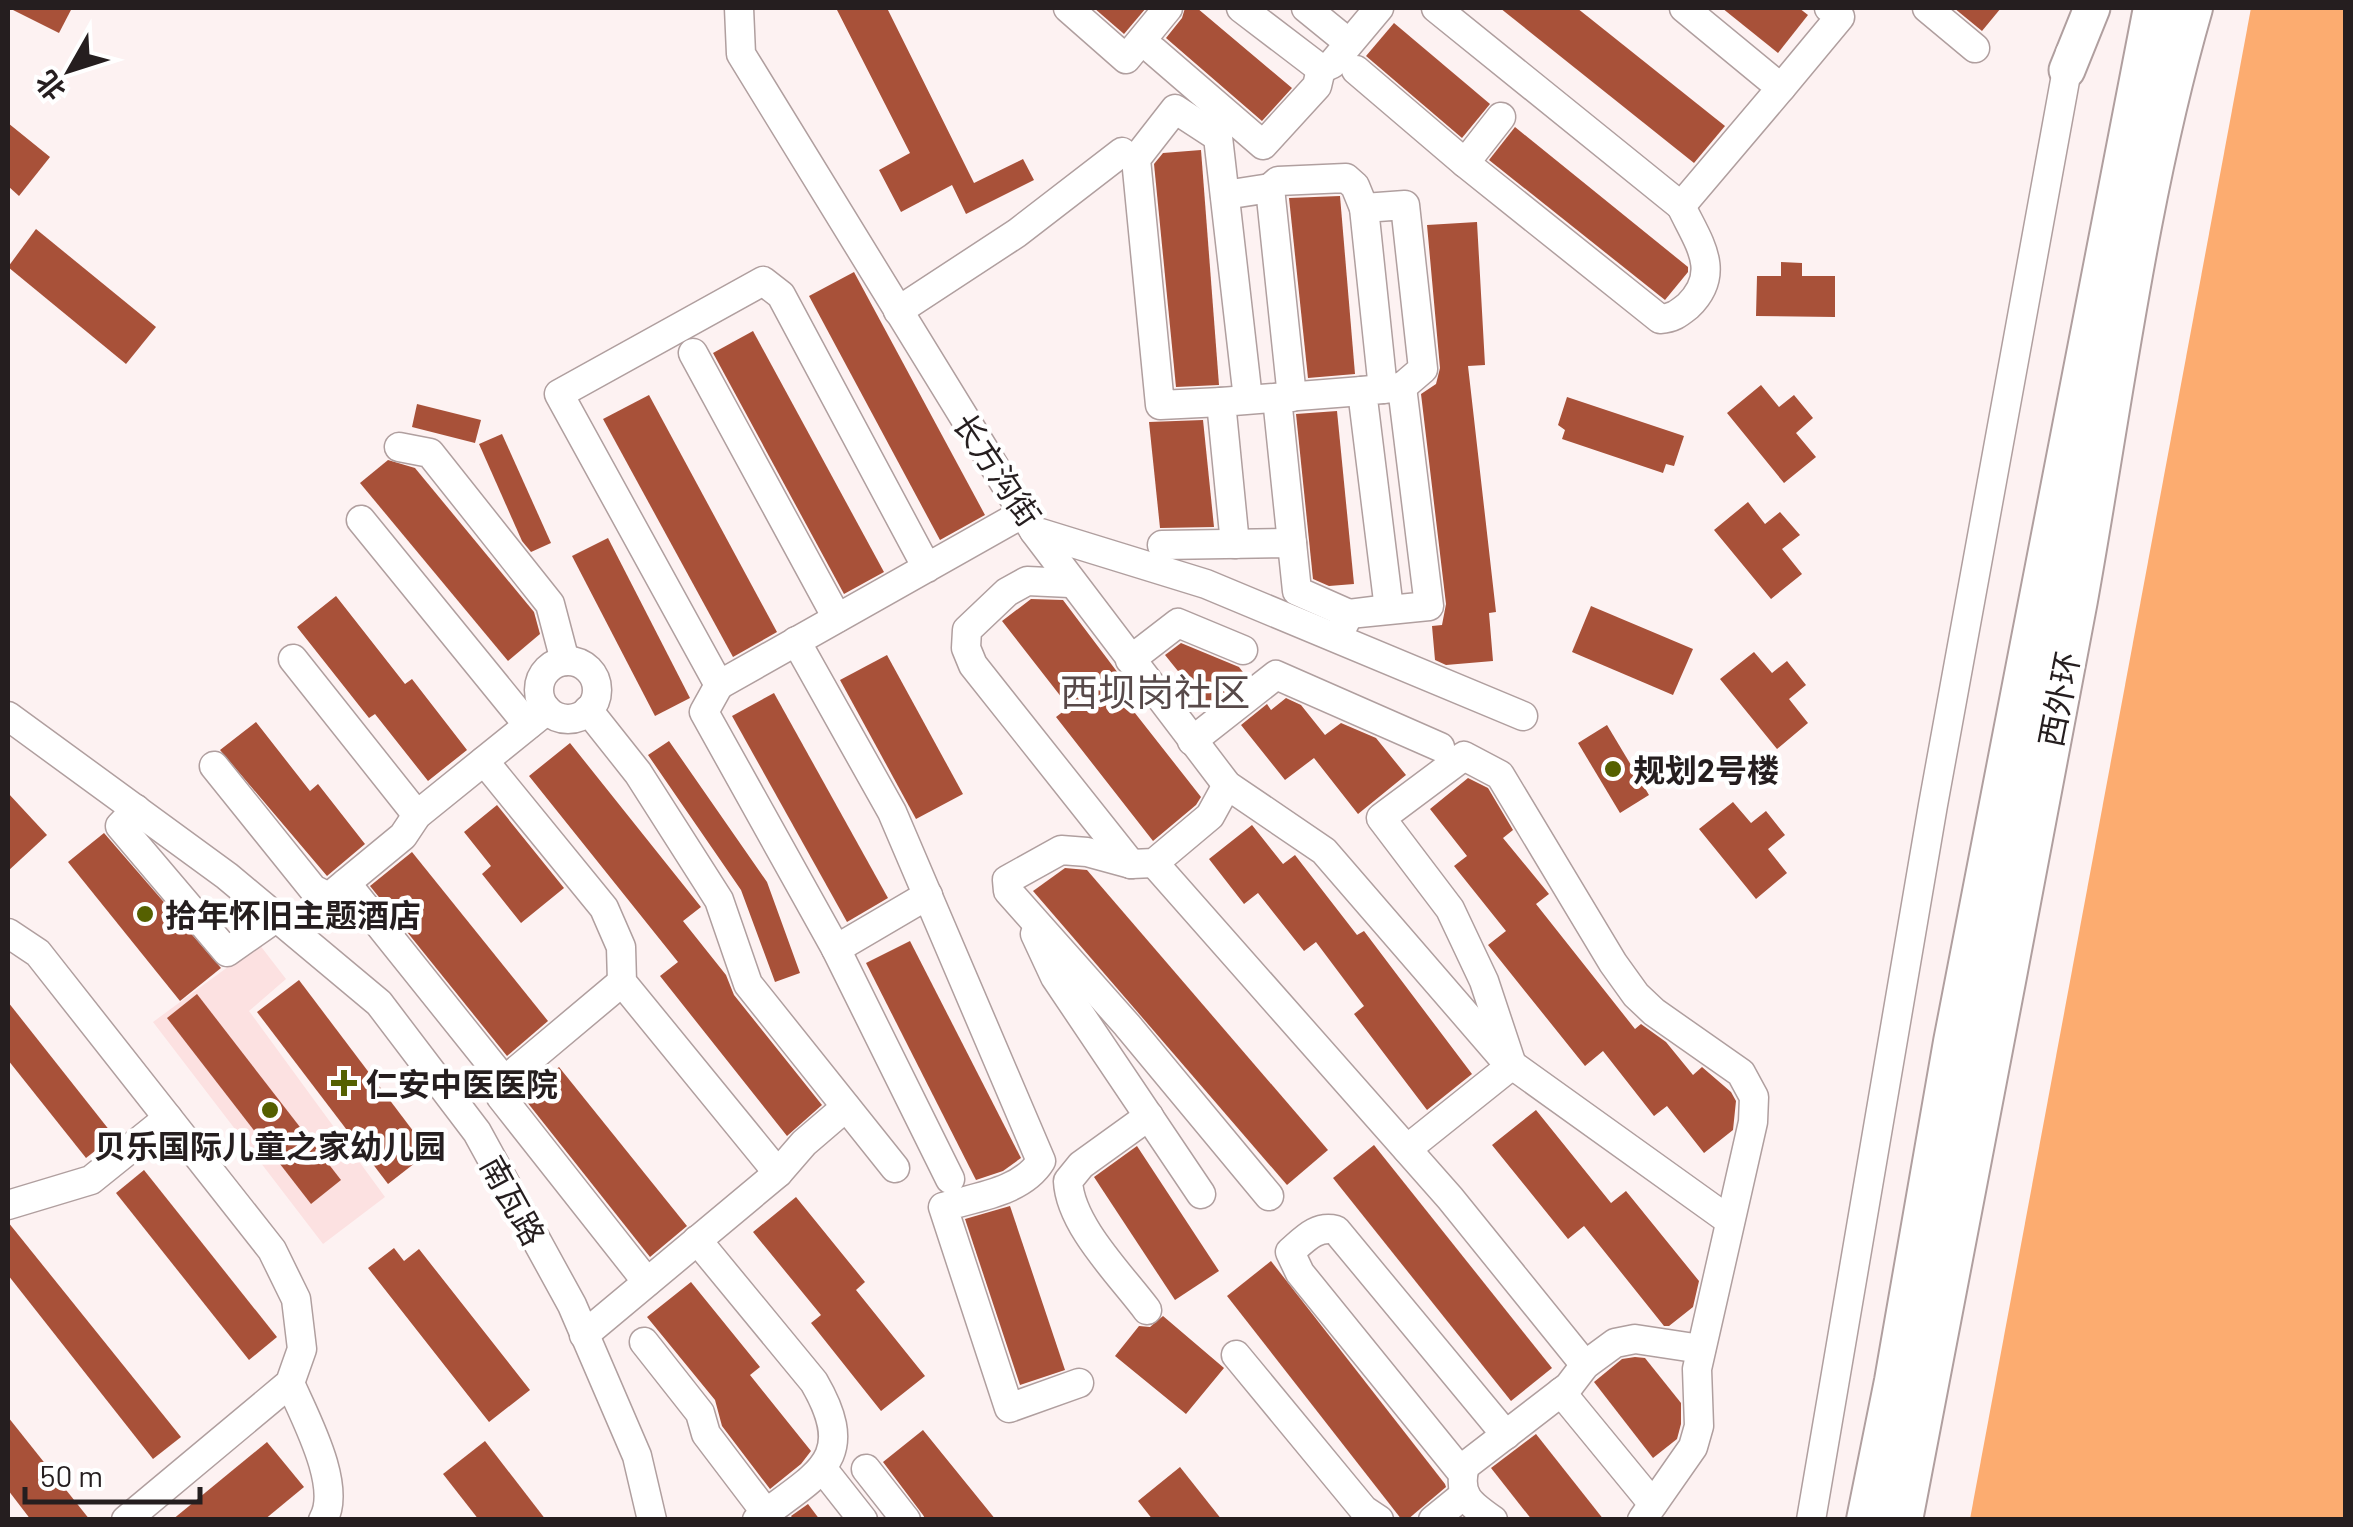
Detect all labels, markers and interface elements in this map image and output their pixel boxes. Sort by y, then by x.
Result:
north arrow [20,20,120,120]
text: 北 [28,65,72,108]
street label: 长方沟街 [946,405,1050,533]
street label: 西外环 [2030,648,2086,750]
district label: 西坝岗社区 [1060,668,1250,714]
place label: 规划2号楼 [1633,750,1779,788]
marker: 规划2号楼 [1602,758,1624,780]
place label: 拾年怀旧主题酒店 [165,895,421,933]
marker: 拾年怀旧主题酒店 [134,903,156,925]
place label: 仁安中医医院 [366,1064,558,1102]
marker: 仁安中医医院 [331,1070,357,1096]
marker: 贝乐国际儿童之家幼儿园 [259,1099,281,1121]
place label: 贝乐国际儿童之家幼儿园 [94,1126,446,1164]
street label: 南瓦路 [474,1149,554,1251]
scale bar [25,1442,200,1504]
text: 50 m [40,1457,103,1493]

